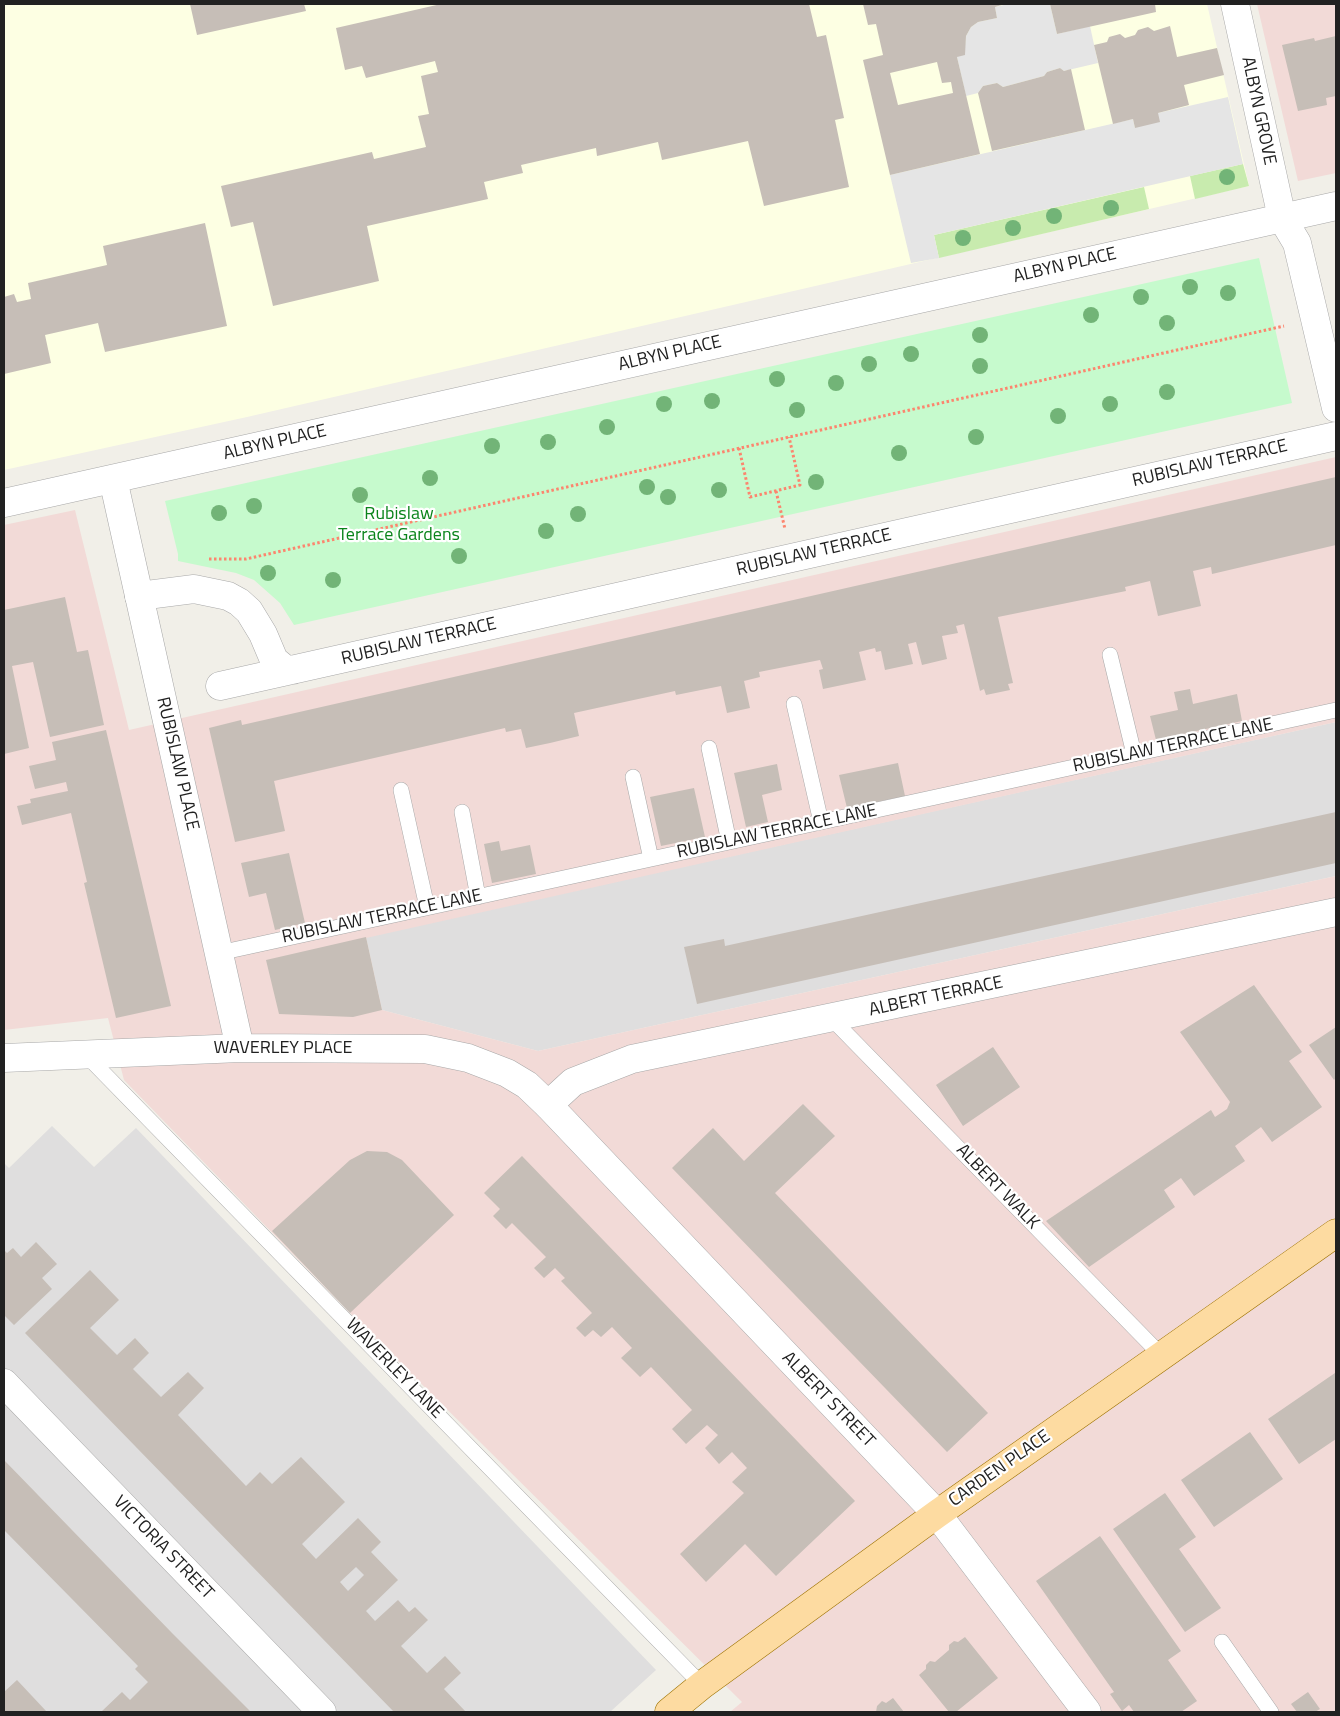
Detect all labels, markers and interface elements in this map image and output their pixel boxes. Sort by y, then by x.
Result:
street label: ALBYN GROVE [1236,55,1280,167]
street label: ALBYN PLACE [1011,244,1119,288]
street label: ALBYN PLACE [616,332,724,376]
street label: ALBYN PLACE [221,421,329,465]
street label: RUBISLAW TERRACE [1130,436,1290,492]
park label: Rubislaw Terrace Gardens [338,504,460,546]
street label: RUBISLAW TERRACE [734,525,894,581]
street label: RUBISLAW TERRACE [339,614,499,670]
street label: RUBISLAW PLACE [151,695,203,833]
street label: RUBISLAW TERRACE LANE [1071,714,1275,778]
street label: RUBISLAW TERRACE LANE [675,800,879,864]
street label: RUBISLAW TERRACE LANE [280,885,484,949]
street label: ALBERT TERRACE [867,972,1005,1022]
street label: WAVERLEY PLACE [213,1038,353,1060]
street label: ALBERT WALK [951,1140,1043,1234]
street label: WAVERLEY LANE [341,1314,447,1424]
street label: ALBERT STREET [777,1348,879,1452]
street label: CARDEN PLACE [945,1426,1055,1512]
street label: VICTORIA STREET [108,1492,218,1604]

